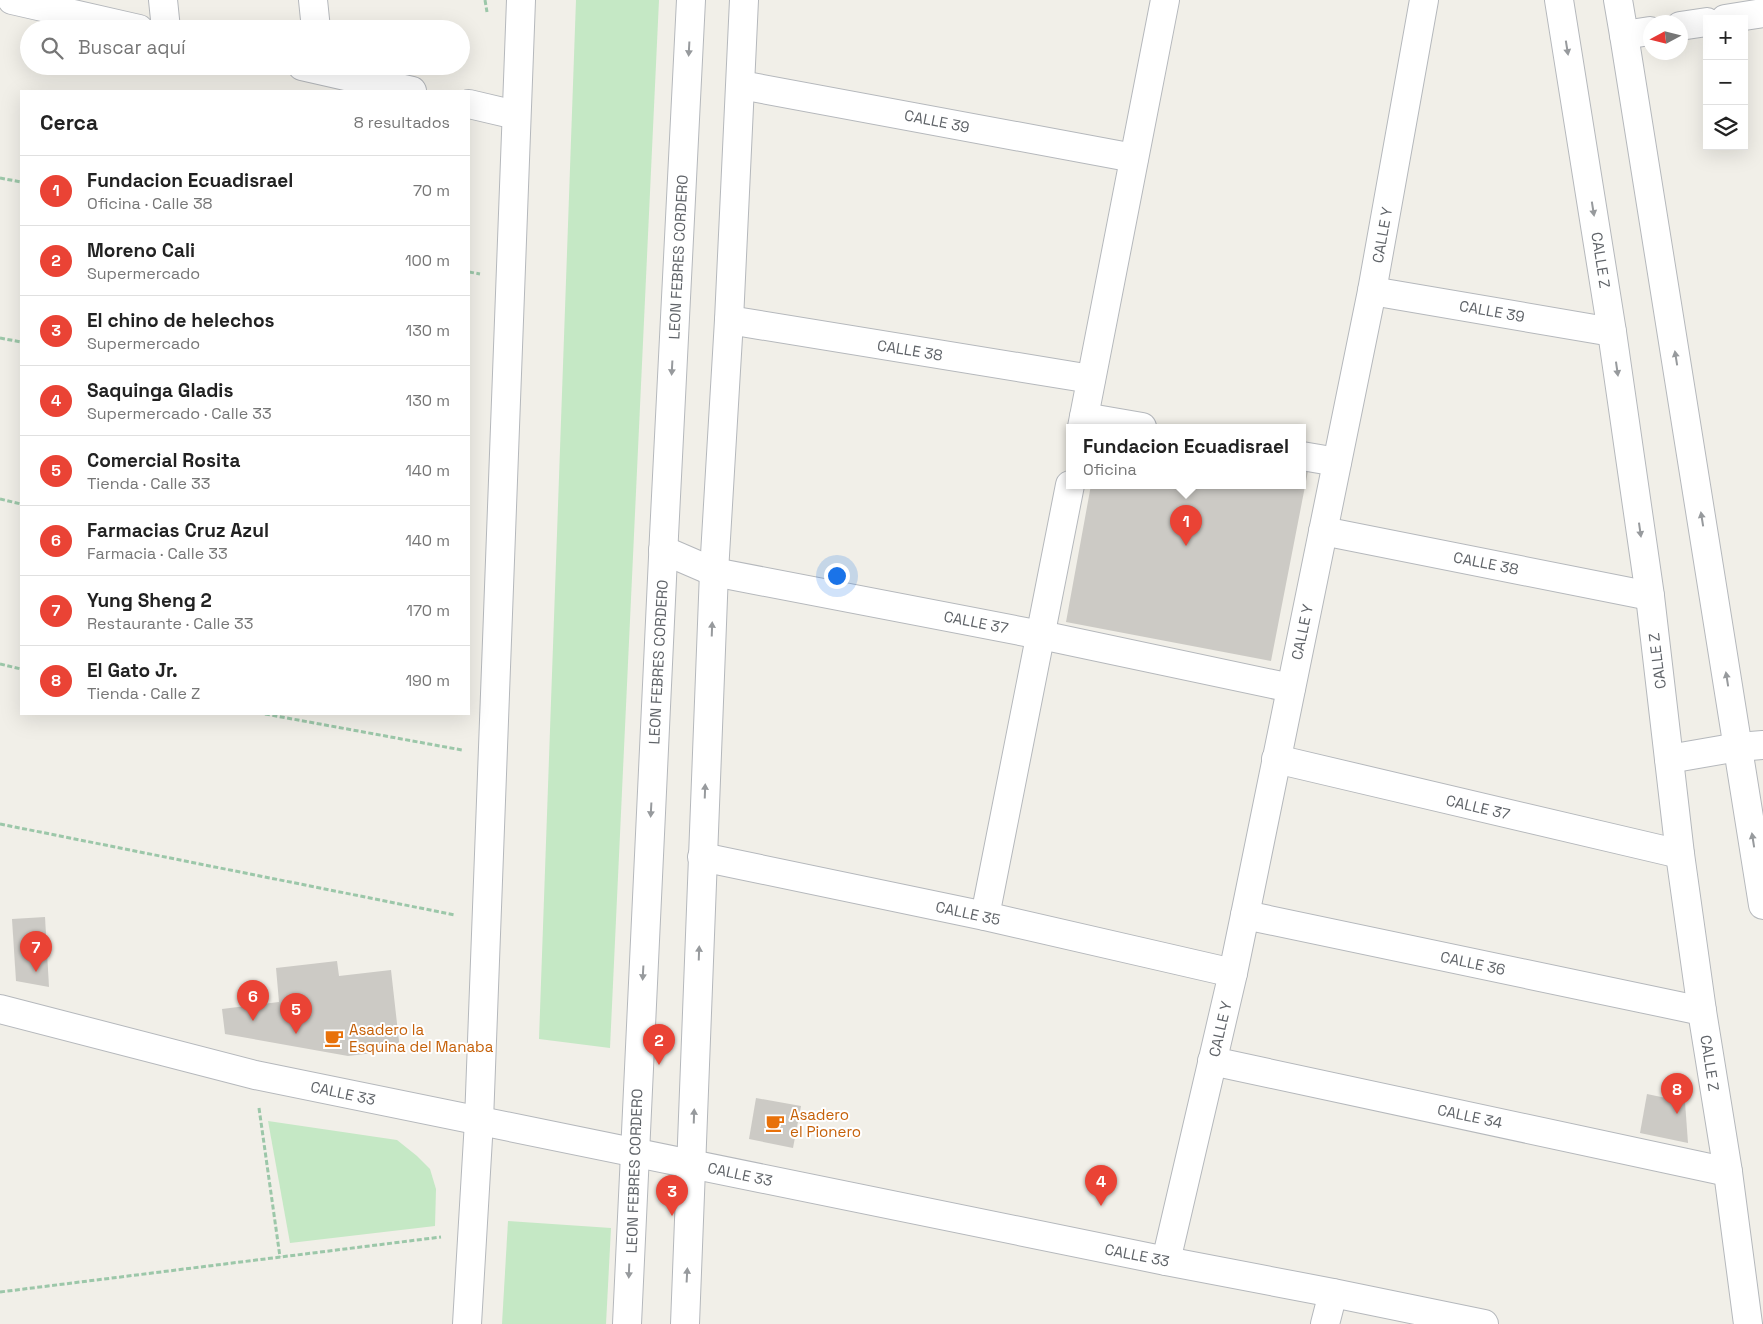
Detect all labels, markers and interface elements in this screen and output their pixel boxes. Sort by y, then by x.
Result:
north arrow [1643,15,1688,60]
map controls [1703,15,1748,150]
button: + [1703,15,1748,60]
search box [20,20,470,75]
icon: search [38,34,66,62]
text: Buscar aquí [78,35,186,60]
one-way arrow [684,41,692,57]
one-way arrow [1563,41,1571,57]
button: − [1703,60,1748,105]
street label: CALLE 39 [903,105,971,137]
button: layers [1703,105,1748,150]
text: Cerca [40,109,98,136]
text: 8 resultados [354,112,450,133]
text: Fundacion Ecuadisrael [87,168,293,193]
street label: LEON FEBRES CORDERO [664,174,692,340]
text: 1 [52,180,60,201]
text: 70 m [413,180,450,201]
text: Oficina · Calle 38 [87,193,213,214]
one-way arrow [1589,201,1597,217]
street label: CALLE Y [1368,205,1396,265]
street label: CALLE Z [1587,231,1615,289]
text: Moreno Cali [87,238,195,263]
text: 2 [51,250,61,271]
text: 100 m [405,250,450,271]
text: Supermercado [87,263,200,284]
street label: CALLE 39 [1458,296,1526,326]
text: El chino de helechos [87,308,274,333]
text: 3 [51,320,61,341]
text: 130 m [406,320,450,341]
text: Supermercado [87,333,200,354]
street label: CALLE 38 [876,335,944,365]
one-way arrow [1672,350,1680,366]
one-way arrow [668,361,676,377]
one-way arrow [1614,362,1622,378]
text: Saquinga Gladis [87,378,233,403]
text: 4 [51,390,61,411]
text: 130 m [406,390,450,411]
text: Supermercado · Calle 33 [87,403,272,424]
popup [1066,424,1306,489]
text: Fundacion Ecuadisrael [1083,434,1289,459]
text: Comercial Rosita [87,448,241,473]
text: Oficina [1083,459,1137,480]
text: 5 [51,460,61,481]
text: 140 m [405,460,450,481]
text: Tienda · Calle 33 [87,473,210,494]
pin: 1 [1170,505,1202,546]
one-way arrow [1697,511,1705,527]
text: Farmacias Cruz Azul [87,518,269,543]
one-way arrow [1637,522,1645,538]
text: 6 [51,530,61,551]
text: 140 m [405,530,450,551]
text: Farmacia · Calle 33 [87,543,228,564]
street label: CALLE 38 [1452,547,1520,579]
your location [824,563,850,589]
street label: LEON FEBRES CORDERO [644,579,672,745]
text: Yung Sheng 2 [87,588,212,613]
text: 7 [52,600,60,621]
text: 170 m [406,600,450,621]
street label: CALLE Y [1287,602,1317,662]
street label: CALLE 37 [942,606,1010,638]
text: Restaurante · Calle 33 [87,613,253,634]
one-way arrow [708,620,716,636]
street label: CALLE Z [1644,632,1670,690]
text: El Gato Jr. [87,658,178,683]
text: 8 [51,670,61,691]
text: 190 m [405,670,450,691]
one-way arrow [1723,671,1731,687]
text: Tienda · Calle Z [87,683,200,704]
one-way arrow [701,783,709,799]
street label: CALLE 37 [1444,790,1512,824]
one-way arrow [646,802,654,818]
one-way arrow [1748,832,1756,848]
street label: CALLE 35 [934,897,1002,929]
pin: 7 [20,931,52,972]
one-way arrow [696,945,704,961]
street label: CALLE 36 [1439,947,1507,979]
one-way arrow [638,965,646,981]
pin: 6 [237,980,269,1021]
pin: 5 [280,993,312,1034]
street label: CALLE Y [1204,999,1236,1059]
place label: Asadero la Esquina del Manaba [349,1020,494,1056]
pin: 2 [643,1024,675,1065]
cafe icon: Asadero la Esquina del Manaba [323,1027,345,1049]
street label: CALLE Z [1696,1034,1724,1092]
pin: 8 [1661,1073,1693,1114]
street label: CALLE 33 [309,1077,377,1109]
street label: LEON FEBRES CORDERO [622,1088,646,1254]
street label: CALLE 34 [1436,1100,1504,1132]
place label: Asadero el Pionero [790,1105,861,1141]
one-way arrow [690,1108,698,1124]
cafe icon: Asadero el Pionero [764,1112,786,1134]
street label: CALLE 33 [706,1158,774,1190]
pin: 4 [1085,1165,1117,1206]
pin: 3 [656,1175,688,1216]
street label: CALLE 33 [1103,1239,1171,1271]
one-way arrow [625,1263,633,1279]
one-way arrow [684,1267,692,1283]

